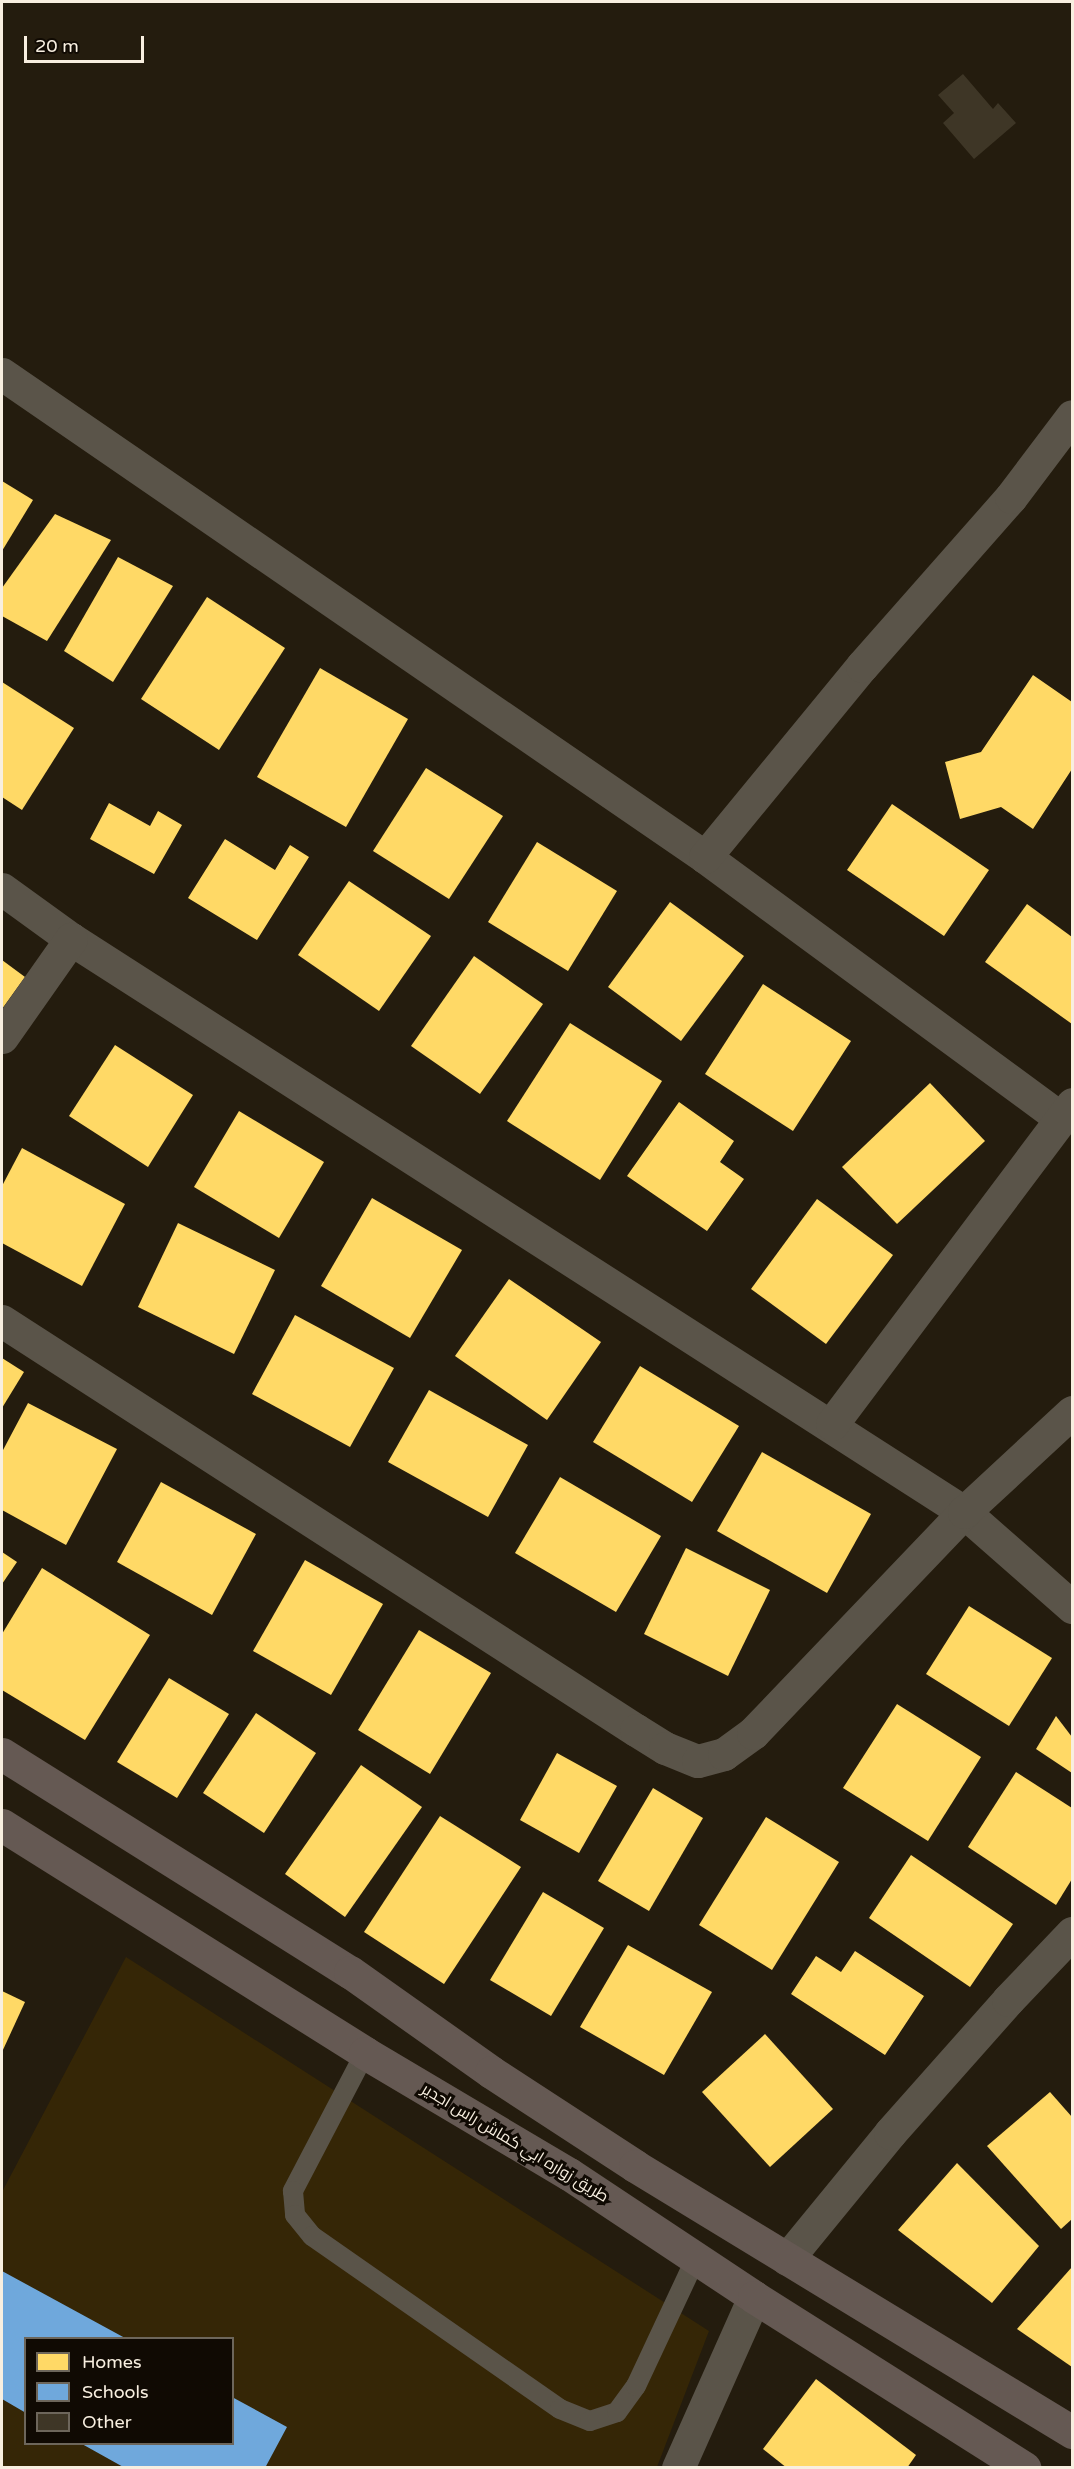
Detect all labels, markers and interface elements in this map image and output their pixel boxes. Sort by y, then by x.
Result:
scale bar [27,24,147,62]
text: 20 m [35,35,79,57]
street label: طريق زواره ابي كماش راس اجدير [418,2080,612,2206]
legend [24,2337,234,2445]
text: Homes [82,2351,142,2373]
text: Schools [82,2381,149,2403]
text: Other [82,2411,132,2433]

